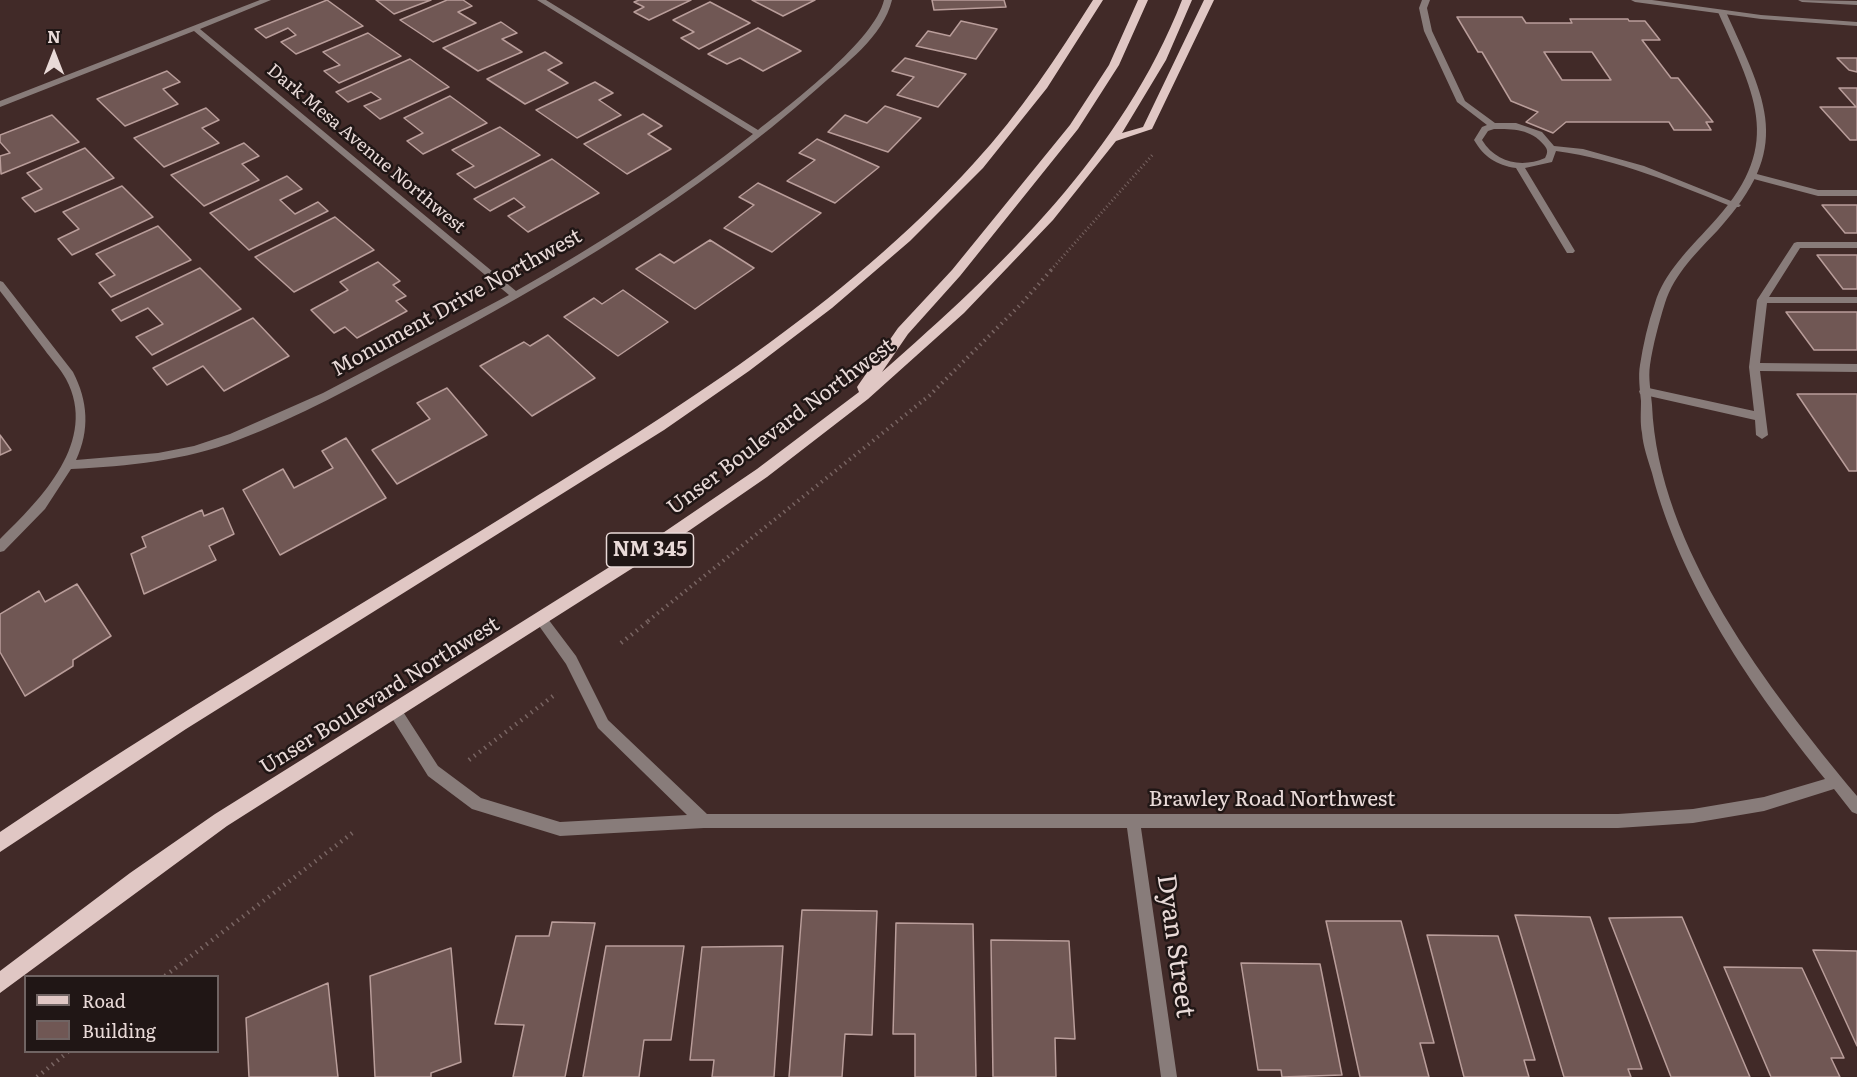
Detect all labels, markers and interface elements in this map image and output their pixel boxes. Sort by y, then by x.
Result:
north arrow [24,24,84,84]
text: N [47,24,61,48]
street label: Dark Mesa Avenue Northwest [263,60,469,238]
street label: Monument Drive Northwest [328,224,586,382]
street label: Unser Boulevard Northwest [663,333,899,521]
road number: NM 345 [606,533,694,567]
street label: Unser Boulevard Northwest [256,612,504,780]
street label: Brawley Road Northwest [1148,787,1396,813]
street label: Dyan Street [1149,872,1201,1020]
legend [24,975,219,1053]
text: Road [82,987,126,1014]
text: Building [82,1017,156,1044]

